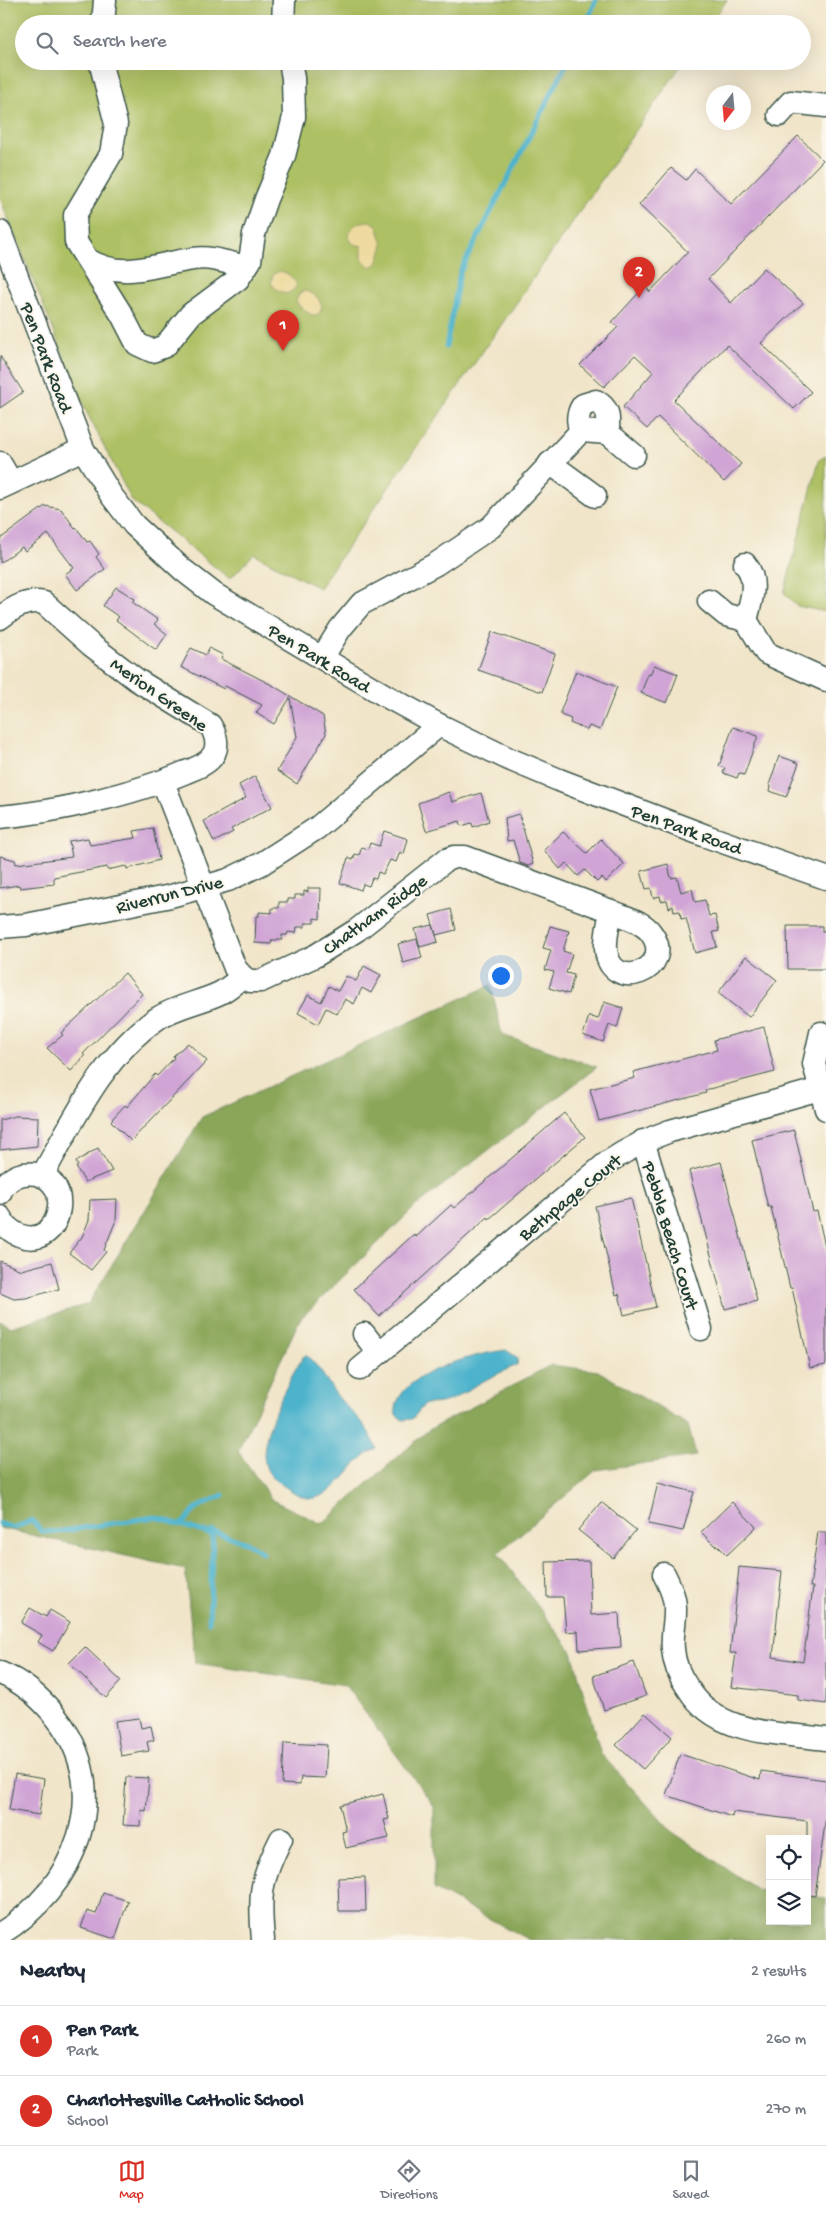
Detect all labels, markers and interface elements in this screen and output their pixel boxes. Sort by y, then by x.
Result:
search box [15,15,811,70]
icon: search [33,29,61,57]
text: Search here [73,31,167,54]
north arrow [706,85,751,130]
pin: 2 [623,257,655,298]
street label: Pen Park Road [13,299,77,418]
pin: 1 [267,310,299,351]
street label: Pen Park Road [262,620,375,701]
street label: Merion Greene [105,654,212,738]
street label: Pen Park Road [626,800,746,863]
street label: Chatham Ridge [319,870,433,961]
street label: Riverrun Drive [114,872,226,921]
your location [488,963,514,989]
street label: Bethpage Court [514,1149,629,1248]
street label: Pebble Beach Court [635,1158,703,1315]
map controls [766,1835,811,1925]
button: locate [766,1835,811,1880]
button: layers [766,1880,811,1925]
text: Nearby [20,1960,85,1985]
text: 2 results [751,1963,806,1982]
text: Pen Park [67,2020,137,2043]
text: 1 [33,2031,39,2050]
text: 260 m [766,2031,806,2050]
text: Park [67,2043,98,2062]
text: Charlottesville Catholic School [67,2090,304,2113]
text: 2 [32,2101,40,2120]
text: 270 m [766,2101,806,2120]
text: School [67,2113,109,2132]
tab: Map [118,2157,146,2204]
tab: Directions [381,2157,438,2204]
tab: Saved [673,2157,708,2204]

